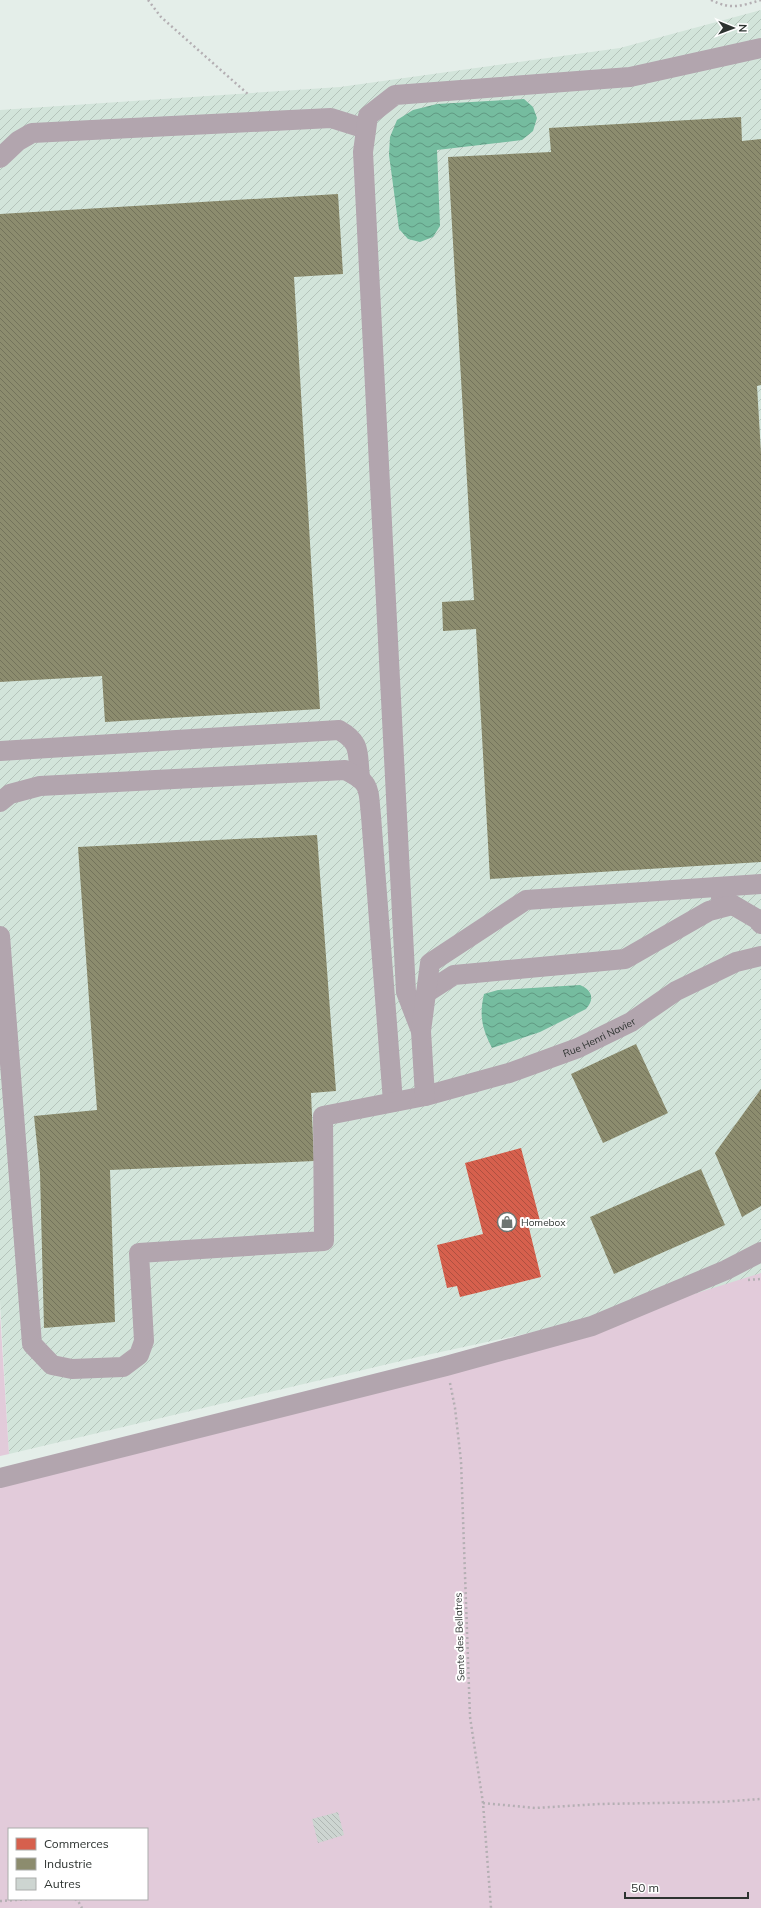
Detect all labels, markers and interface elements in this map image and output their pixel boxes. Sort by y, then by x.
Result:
north arrow [713,8,753,48]
text: N [736,24,750,32]
street label: Rue Henri Navier [561,1015,638,1060]
shop icon: Homebox [496,1211,518,1233]
place label: Homebox [521,1216,566,1229]
street label: Sente des Bellatres [451,1592,468,1681]
legend [8,1828,148,1900]
text: Commerces [44,1836,109,1851]
text: Industrie [44,1856,92,1871]
scale bar [625,1874,748,1900]
text: Autres [44,1876,81,1891]
text: 50 m [631,1880,659,1895]

